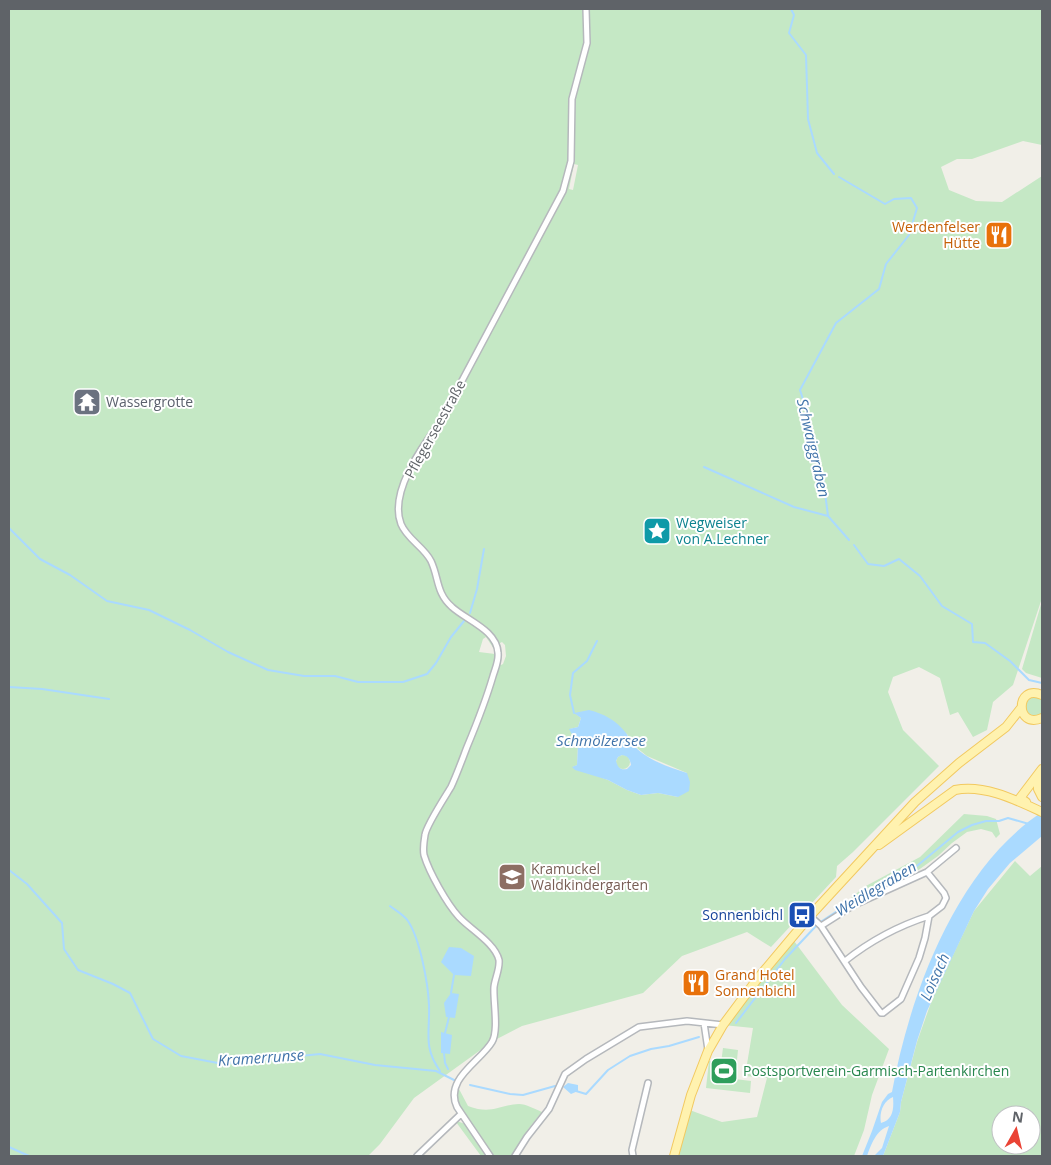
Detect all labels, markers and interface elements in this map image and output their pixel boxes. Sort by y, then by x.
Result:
place label: Werdenfelser Hütte [892,217,980,252]
restaurant icon: Werdenfelser Hütte [984,220,1014,250]
street label: Pflegerseestraße [400,376,470,481]
temple icon: Wassergrotte [72,387,102,417]
place label: Wassergrotte [106,392,193,411]
water label: Schwaiggraben [793,396,835,499]
place label: Wegweiser von A.Lechner [676,513,769,548]
place icon: Wegweiser von A.Lechner [642,516,672,546]
water label: Schmölzersee [556,730,646,750]
water label: Weidlegraben [831,856,920,920]
place label: Kramuckel Waldkindergarten [531,859,648,894]
school or university icon: Kramuckel Waldkindergarten [497,862,527,892]
bus stop icon: Sonnenbichl [787,900,817,930]
place label: Sonnenbichl [702,905,783,924]
water label: Loisach [915,950,953,1003]
place label: Grand Hotel Sonnenbichl [715,965,796,1000]
restaurant icon: Grand Hotel Sonnenbichl [681,968,711,998]
water label: Kramerrunse [217,1044,305,1070]
sports icon: Postsportverein-Garmisch-Partenkirchen [709,1056,739,1086]
place label: Postsportverein-Garmisch-Partenkirchen [743,1061,1009,1080]
north arrow [991,1105,1041,1155]
text: N [1011,1106,1025,1127]

